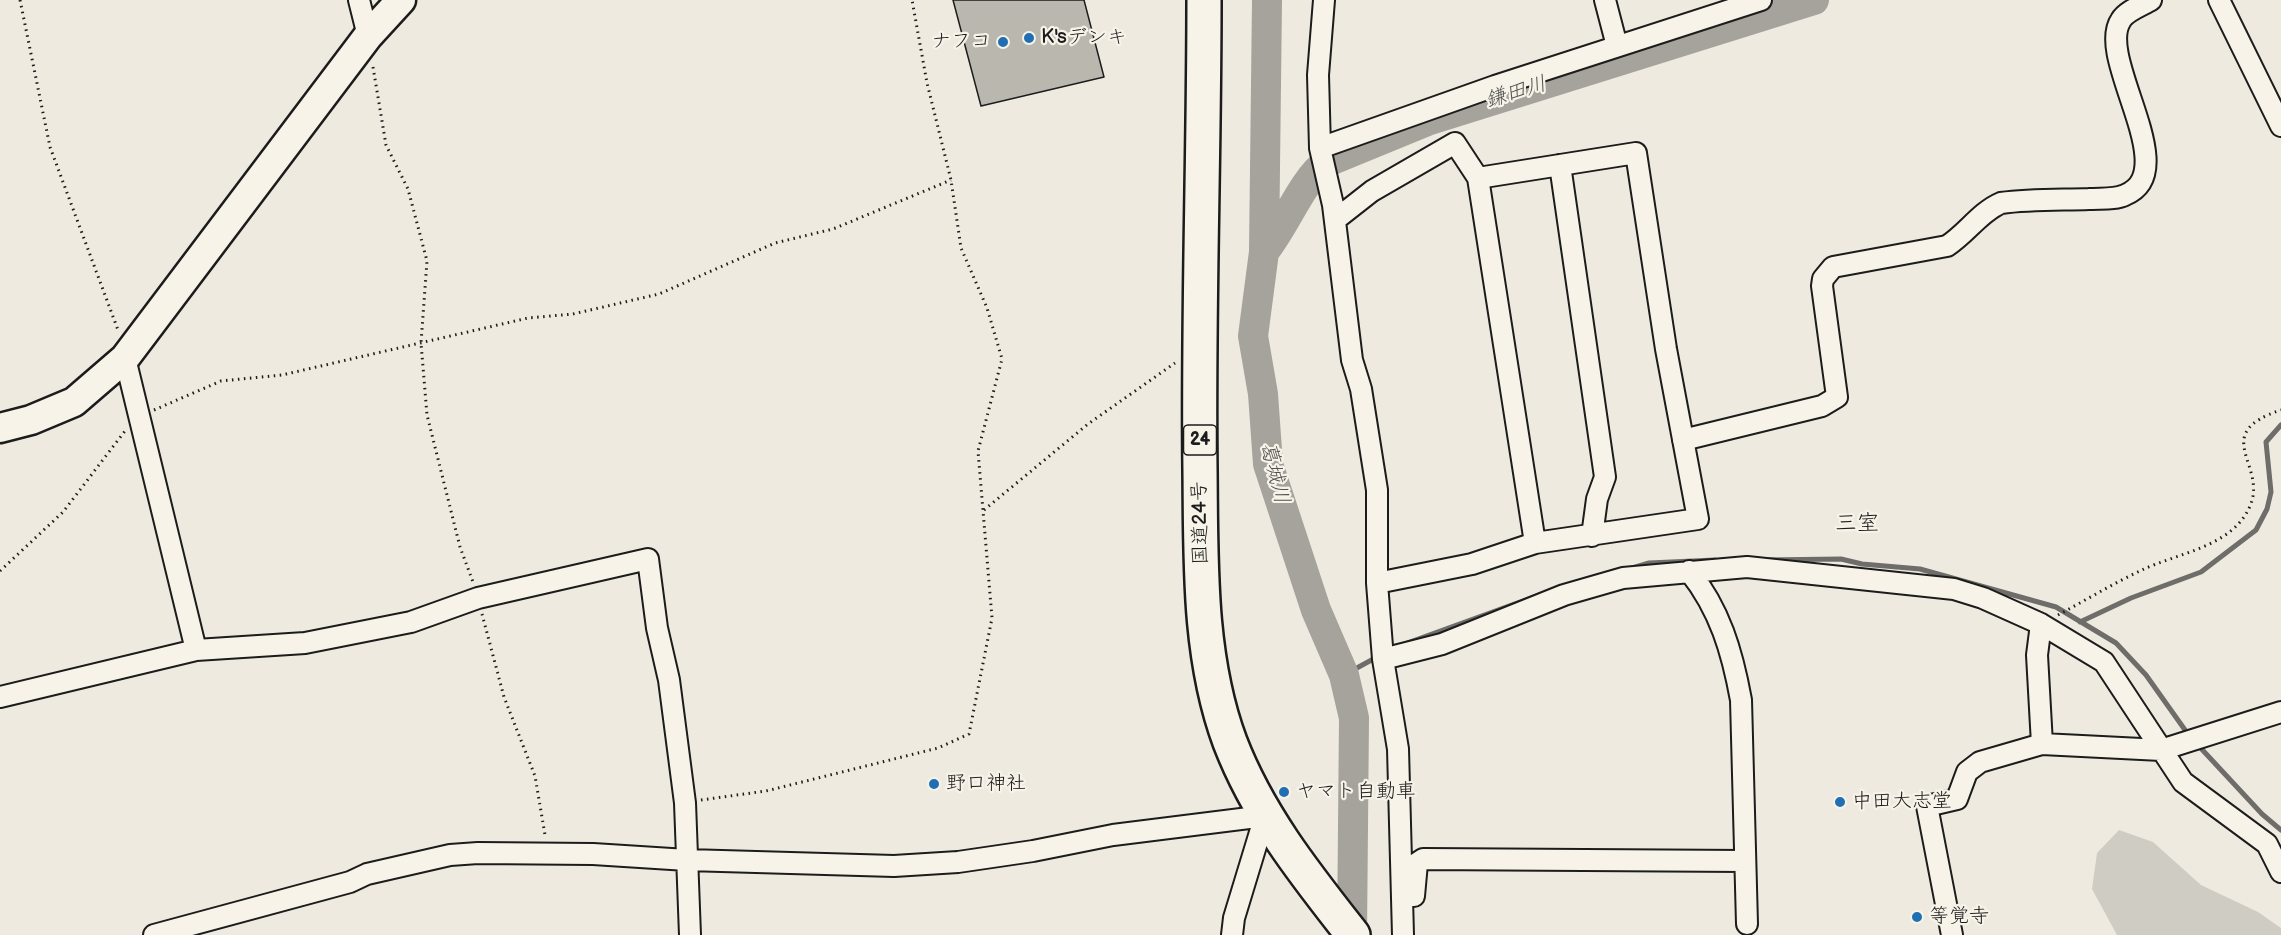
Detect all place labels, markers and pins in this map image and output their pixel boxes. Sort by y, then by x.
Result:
place label: K'sデンキ [1041,26,1127,50]
place label: ナフコ [931,30,991,54]
marker: K'sデンキ [1022,31,1036,45]
marker: ナフコ [996,35,1010,49]
place label: 野口神社 [946,772,1026,796]
marker: 野口神社 [927,777,941,791]
place label: ヤマト自動車 [1296,780,1416,804]
marker: ヤマト自動車 [1277,785,1291,799]
place label: 中田大志堂 [1852,790,1952,814]
marker: 中田大志堂 [1833,795,1847,809]
place label: 等覚寺 [1929,905,1989,929]
marker: 等覚寺 [1910,910,1924,924]

